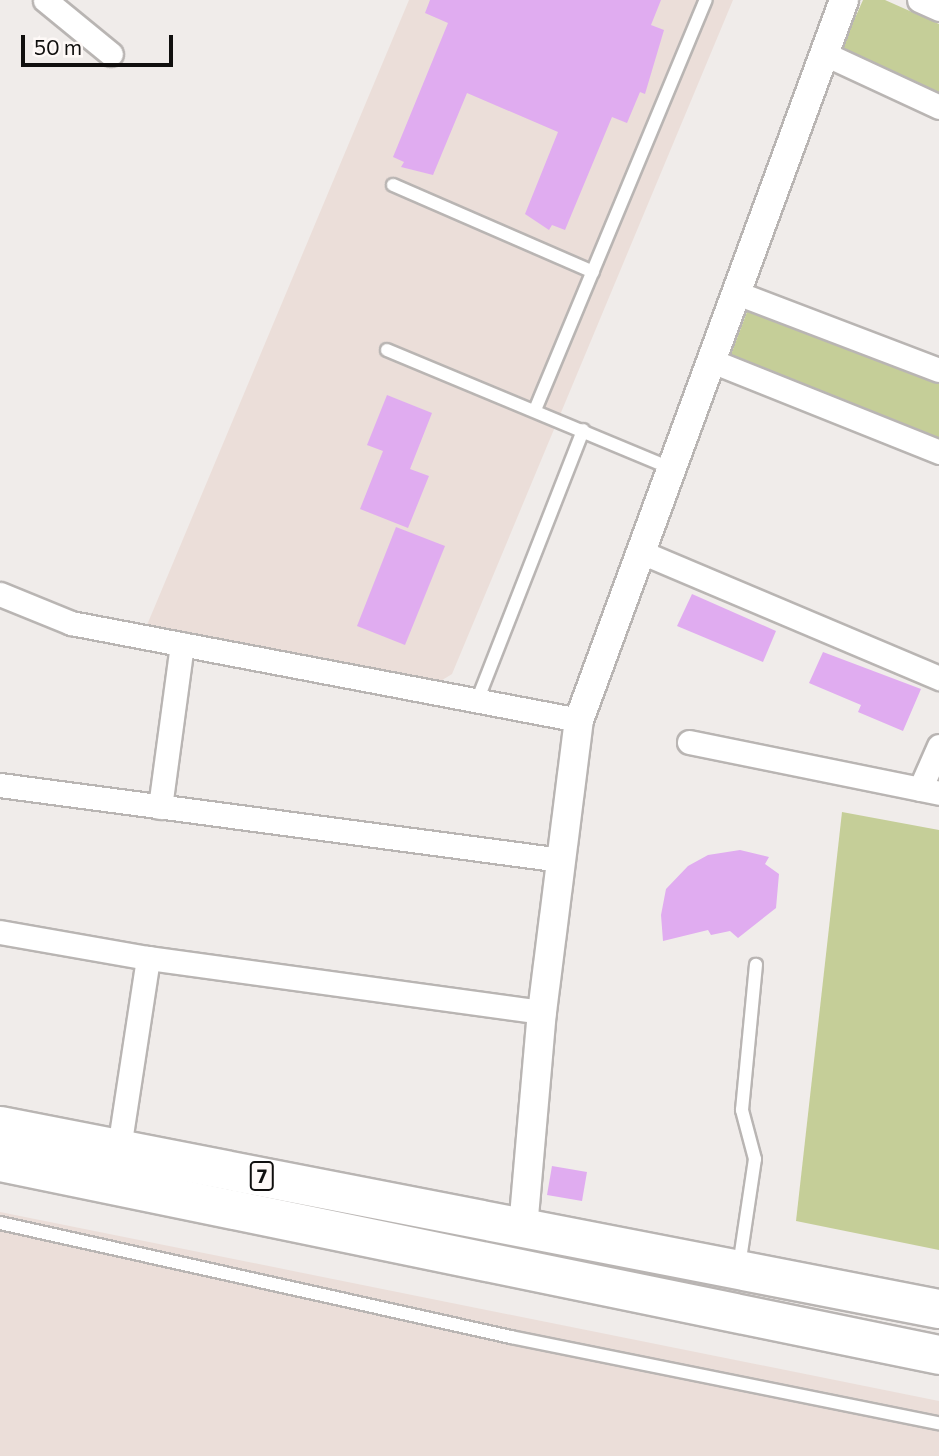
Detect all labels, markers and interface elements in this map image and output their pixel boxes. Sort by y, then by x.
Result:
scale bar [24,21,177,65]
text: 50 m [34,34,82,59]
road number: 7 [250,1160,274,1192]

